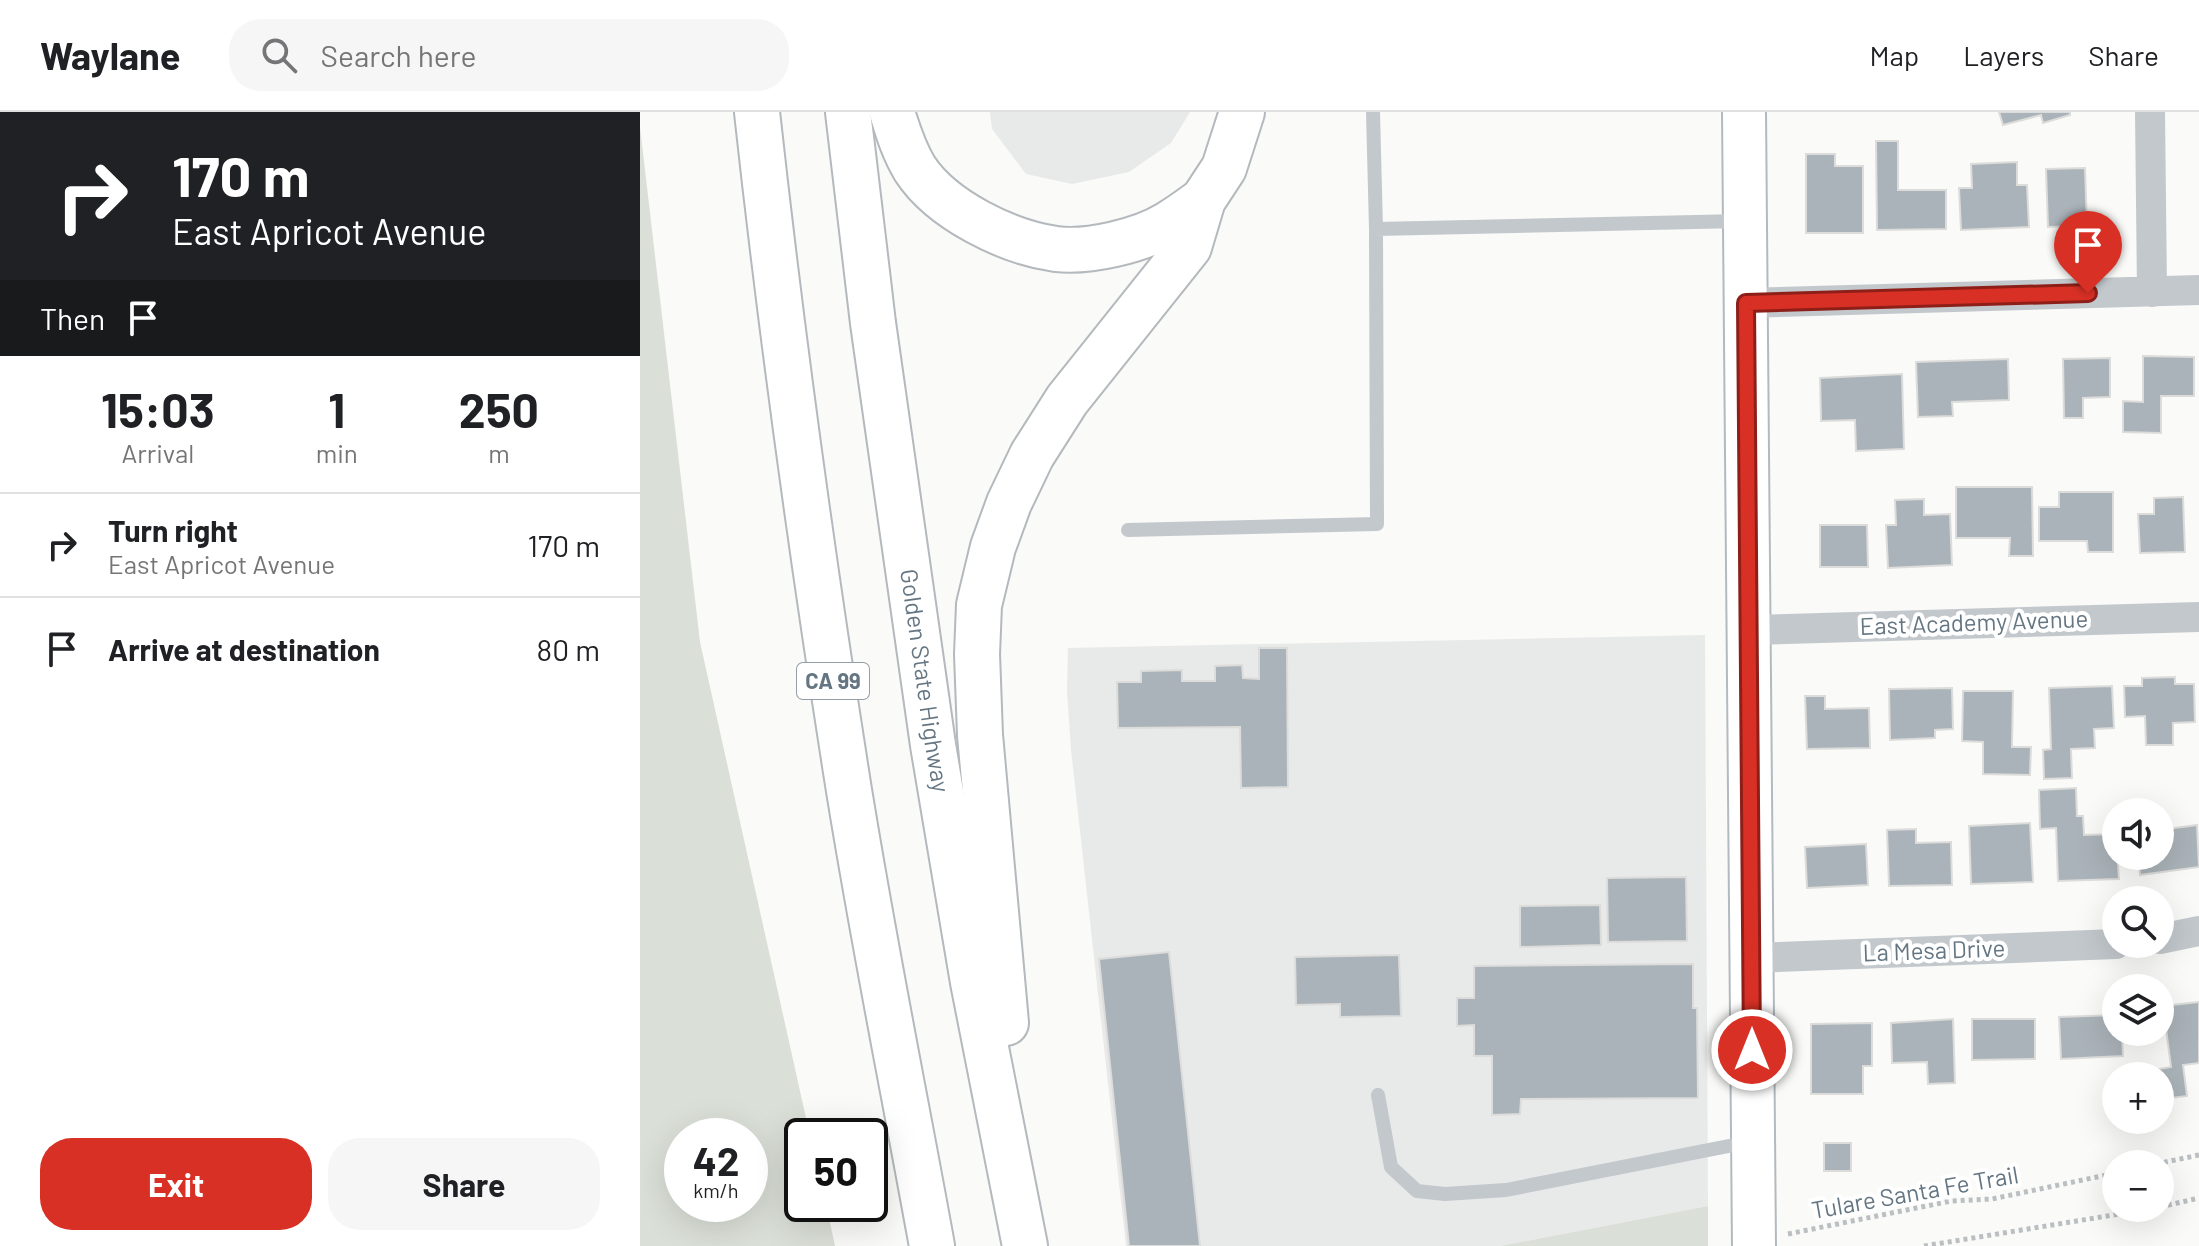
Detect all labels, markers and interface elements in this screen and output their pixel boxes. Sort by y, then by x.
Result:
search box [229,19,789,91]
text: Waylane [40,32,181,78]
icon: search [257,33,301,77]
text: Search here [321,37,476,73]
text: Map [1869,38,1919,72]
text: Layers [1963,38,2044,72]
text: Share [2088,38,2159,72]
text: 170 m [172,141,309,208]
icon: right [40,144,144,248]
text: East Apricot Avenue [172,209,487,252]
pin [2054,211,2122,293]
icon: arrive [2066,223,2110,267]
icon: arrive [121,296,165,340]
text: Then [40,300,105,336]
text: 15:03 [101,380,215,438]
text: 1 [328,380,345,438]
text: 250 [459,380,539,438]
text: Arrival [121,437,194,468]
text: min [316,437,358,468]
text: m [488,437,510,468]
text: Turn right [108,512,238,548]
icon: right [40,523,84,567]
text: 170 m [528,527,600,563]
text: East Apricot Avenue [108,548,335,579]
street label: Golden State Highway [895,567,957,795]
street label: East Academy Avenue [1859,603,2089,640]
icon: arrive [40,627,84,671]
text: Arrive at destination [108,631,380,667]
text: 80 m [537,631,600,667]
road number: CA 99 [797,663,869,699]
map controls [2102,798,2174,1222]
button: sound [2102,798,2174,870]
button: search [2102,886,2174,958]
street label: La Mesa Drive [1862,933,2006,966]
button: layers [2102,974,2174,1046]
position arrow [1710,1008,1794,1092]
button: + [2102,1062,2174,1134]
speed limit sign: 50 [784,1118,888,1222]
text: 42 [693,1136,739,1184]
button: Exit [40,1138,312,1230]
button: Share [328,1138,600,1230]
button: − [2102,1150,2174,1222]
street label: Tulare Santa Fe Trail [1809,1159,2021,1224]
text: km/h [693,1178,739,1202]

